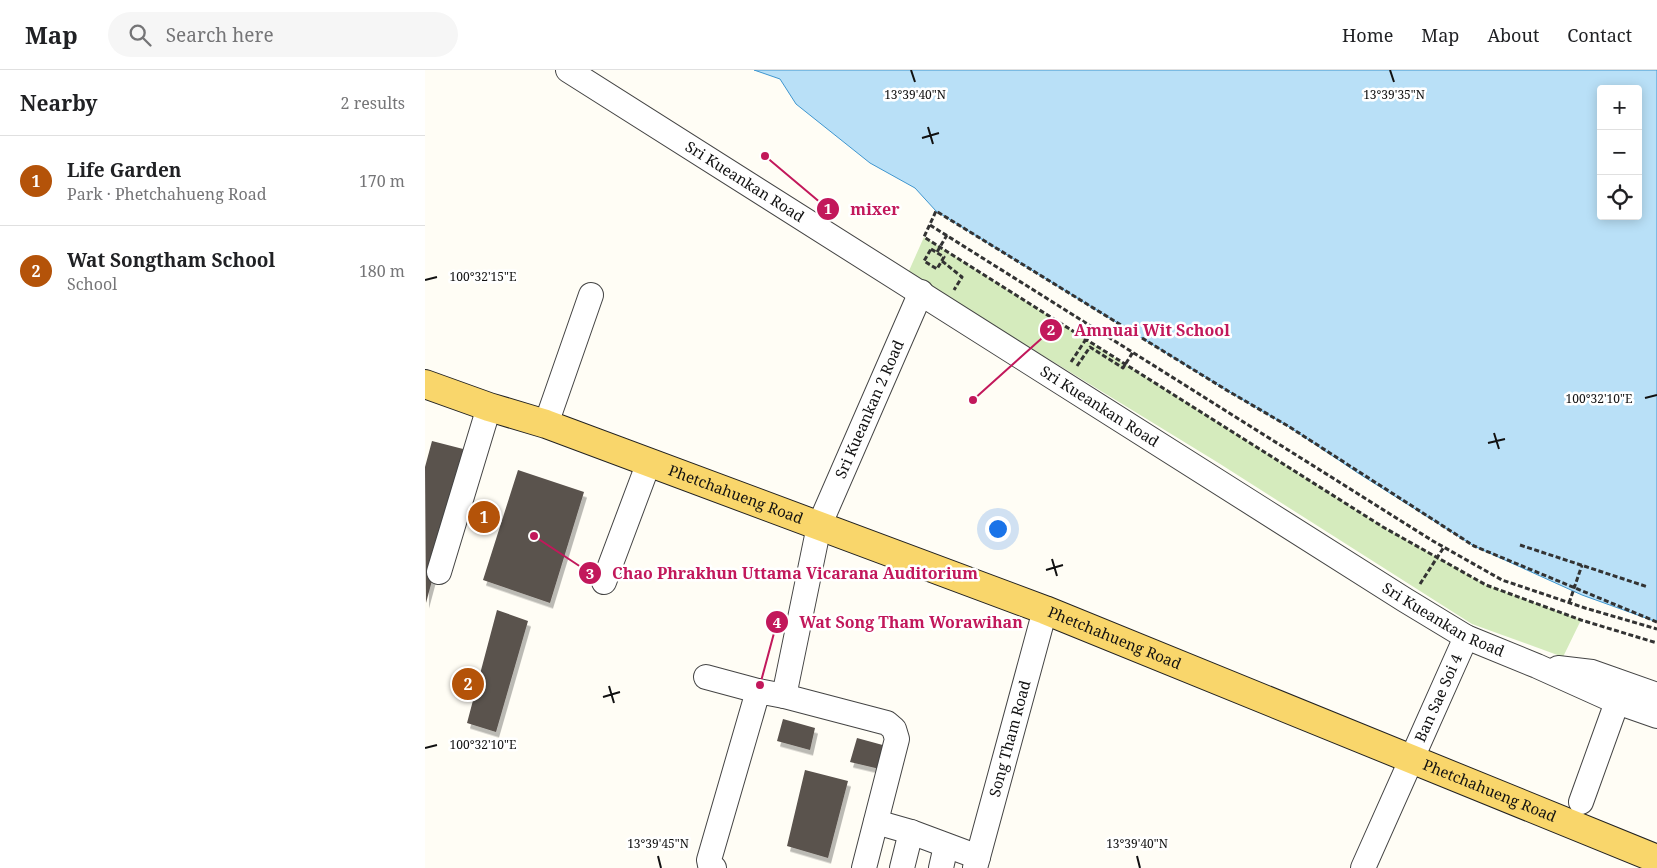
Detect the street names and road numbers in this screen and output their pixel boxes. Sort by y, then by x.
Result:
street label: Sri Kueankan Road [682,136,808,226]
street label: Sri Kueankan 2 Road [830,337,908,481]
street label: Sri Kueankan Road [1037,361,1163,451]
street label: Phetchahueng Road [666,460,806,528]
street label: Sri Kueankan Road [1379,577,1508,661]
street label: Phetchahueng Road [1045,601,1184,673]
street label: Ban Sae Soi 4 [1409,650,1466,745]
street label: Song Tham Road [984,678,1034,799]
street label: Phetchahueng Road [1420,754,1560,826]

